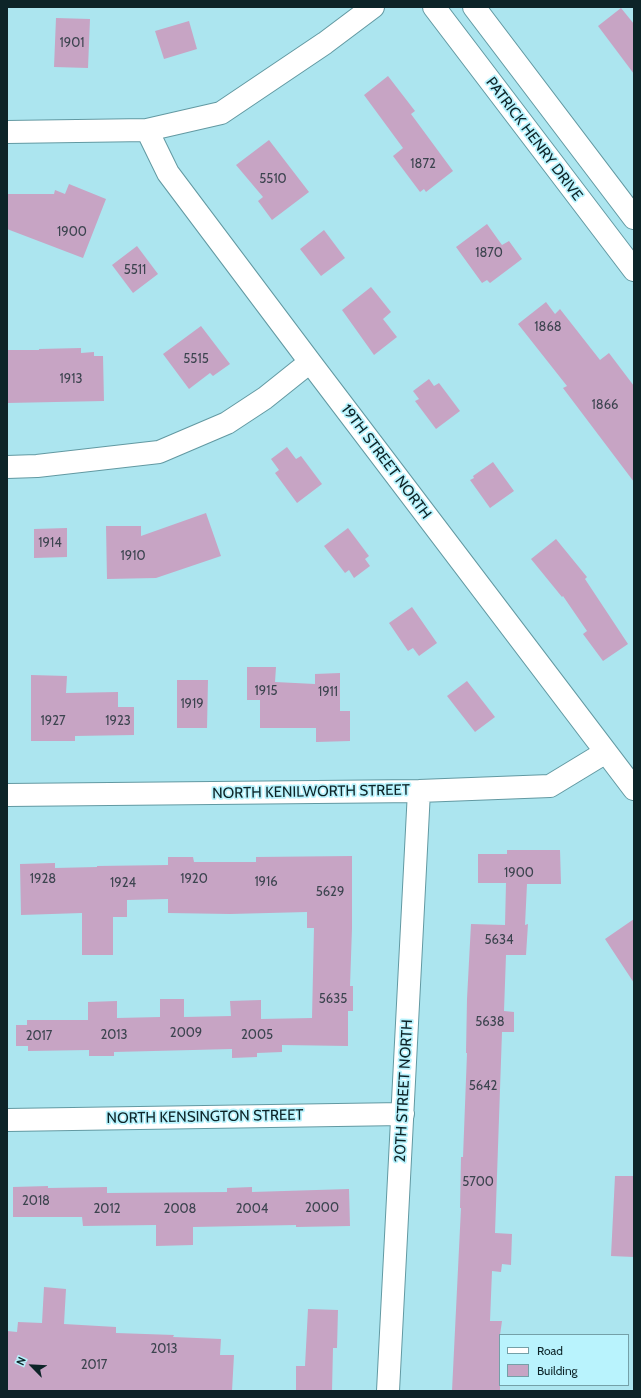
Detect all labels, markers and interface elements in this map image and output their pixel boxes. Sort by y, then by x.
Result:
house number: 1901 [60,35,84,51]
street label: PATRICK HENRY DRIVE [482,74,586,204]
house number: 1872 [410,156,436,172]
house number: 5510 [259,171,287,187]
house number: 1900 [57,224,87,240]
house number: 1870 [475,245,503,261]
house number: 5511 [124,262,146,278]
house number: 1868 [534,319,562,335]
house number: 5515 [183,351,209,367]
house number: 1913 [60,371,82,387]
house number: 1866 [592,397,618,413]
street label: 19TH STREET NORTH [337,401,435,523]
house number: 1914 [38,535,62,551]
house number: 1910 [121,548,145,564]
house number: 1915 [255,683,277,699]
house number: 1911 [318,684,338,700]
house number: 1919 [180,696,204,712]
house number: 1927 [41,713,65,729]
house number: 1923 [105,713,131,729]
street label: NORTH KENILWORTH STREET [212,781,410,803]
house number: 1900 [504,865,534,881]
house number: 1928 [30,871,56,887]
house number: 1920 [180,871,208,887]
house number: 1916 [254,874,278,890]
house number: 1924 [110,875,136,891]
house number: 5629 [316,884,344,900]
house number: 5634 [485,932,513,948]
house number: 5635 [319,991,347,1007]
house number: 5638 [475,1014,505,1030]
street label: 20TH STREET NORTH [391,1019,417,1163]
house number: 2009 [170,1025,202,1041]
house number: 2013 [100,1027,128,1043]
house number: 2005 [241,1027,273,1043]
house number: 2017 [26,1028,52,1044]
house number: 5642 [469,1078,497,1094]
street label: NORTH KENSINGTON STREET [106,1106,304,1128]
house number: 5700 [462,1174,494,1190]
house number: 2018 [22,1193,50,1209]
house number: 2000 [305,1200,339,1216]
house number: 2012 [94,1201,120,1217]
house number: 2008 [164,1201,196,1217]
house number: 2004 [236,1201,268,1217]
legend [499,1334,629,1386]
house number: 2013 [150,1341,178,1357]
text: Road [537,1343,563,1358]
north arrow [12,1346,52,1386]
text: N [13,1355,29,1368]
house number: 2017 [81,1357,107,1373]
text: Building [537,1363,578,1378]

